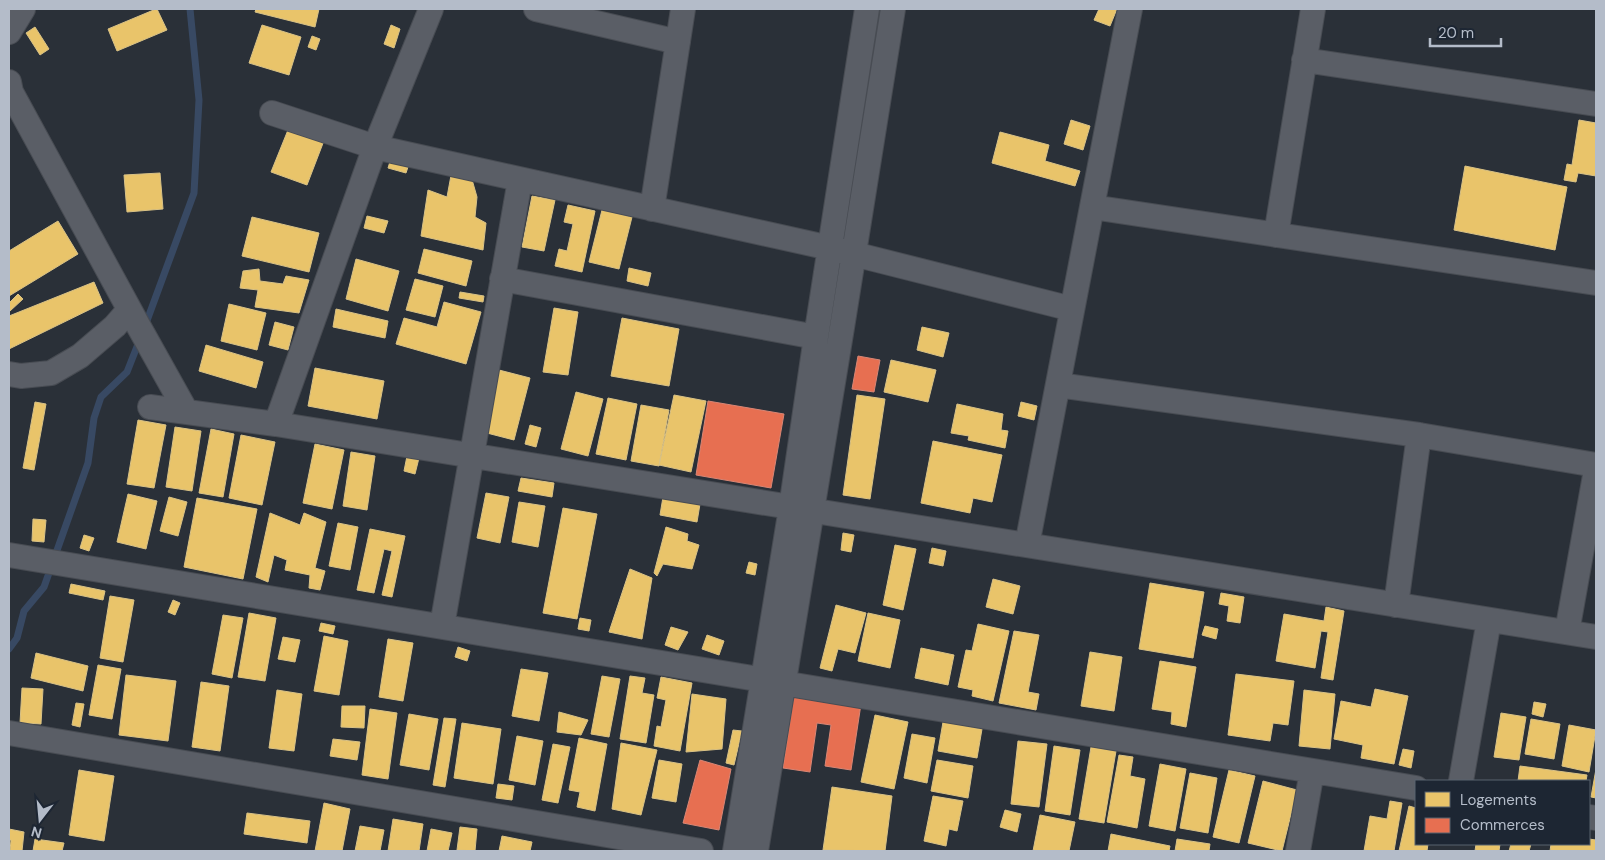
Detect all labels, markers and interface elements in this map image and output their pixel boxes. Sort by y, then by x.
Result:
scale bar [1430,15,1501,47]
text: 20 m [1438,23,1474,43]
legend [1415,780,1590,845]
text: Logements [1460,790,1537,810]
north arrow [15,795,65,845]
text: Commerces [1460,815,1545,835]
text: N [29,822,44,843]

